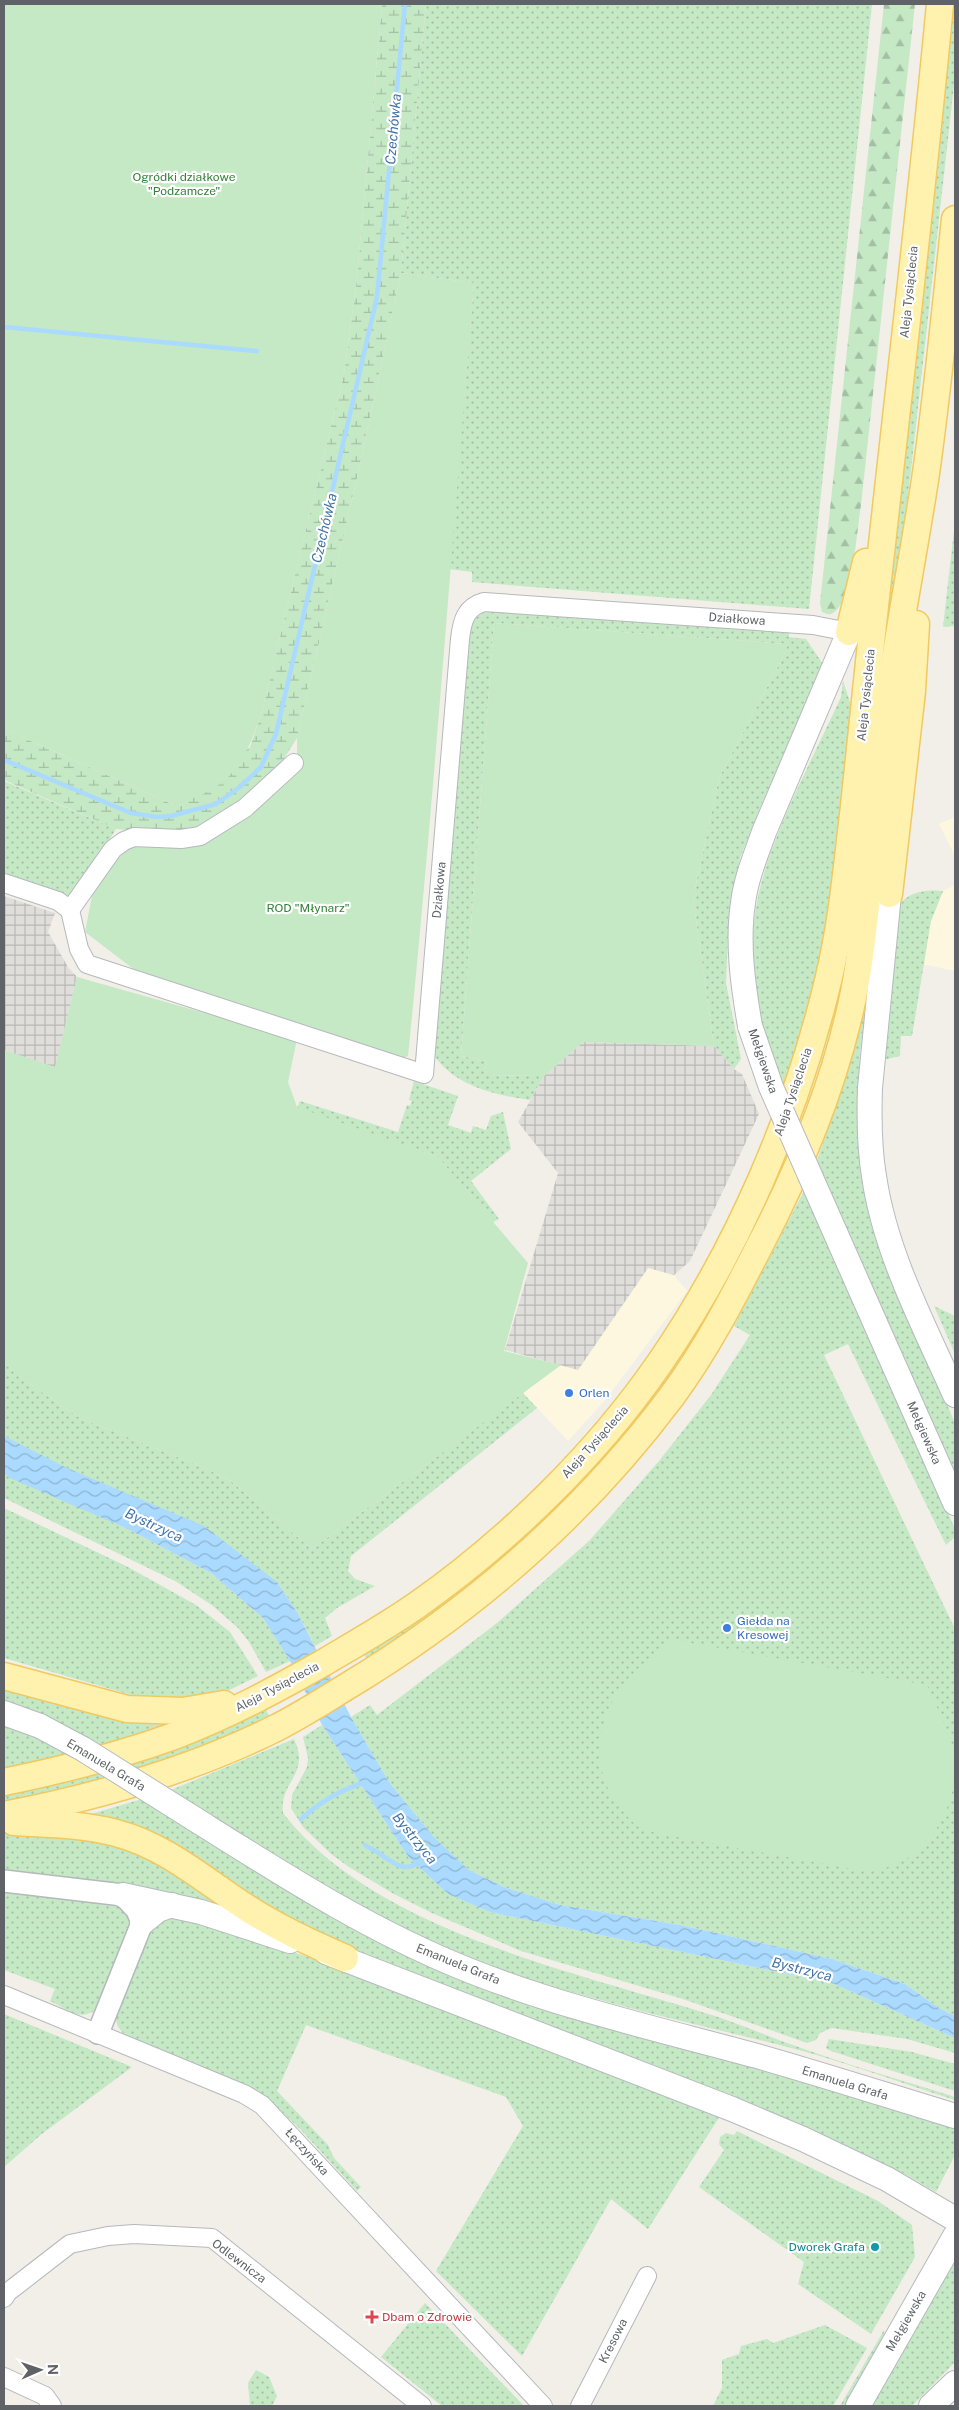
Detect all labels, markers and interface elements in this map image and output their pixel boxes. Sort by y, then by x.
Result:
water label: Czechówka [382,93,404,165]
park label: Ogródki działkowe "Podzamcze" [132,170,236,198]
street label: Aleja Tysiąclecia [897,245,921,339]
water label: Czechówka [308,491,340,565]
street label: Działkowa [708,610,766,628]
street label: Aleja Tysiąclecia [854,648,878,742]
street label: Działkowa [430,861,448,919]
park label: ROD "Młynarz" [266,901,350,915]
street label: Mełgiewska [745,1027,781,1095]
street label: Aleja Tysiąclecia [771,1046,815,1138]
place label: Orlen [579,1386,610,1400]
marker: Orlen [563,1387,575,1399]
street label: Mełgiewska [904,1399,944,1467]
street label: Aleja Tysiąclecia [559,1403,631,1481]
water label: Bystrzyca [123,1505,185,1545]
place label: Giełda na Kresowej [737,1614,790,1642]
marker: Giełda na Kresowej [721,1622,733,1634]
street label: Aleja Tysiąclecia [233,1659,321,1715]
street label: Emanuela Grafa [64,1736,148,1794]
water label: Bystrzyca [389,1809,441,1867]
street label: Emanuela Grafa [414,1941,502,1987]
water label: Bystrzyca [770,1954,834,1984]
street label: Emanuela Grafa [800,2063,890,2103]
street label: Łęczyńska [282,2126,332,2178]
street label: Odlewnicza [209,2236,269,2286]
place label: Dworek Grafa [788,2240,865,2254]
marker: Dworek Grafa [869,2241,881,2253]
street label: Mełgiewska [883,2288,929,2354]
place label: Dbam o Zdrowie [382,2310,472,2324]
marker: Dbam o Zdrowie [366,2311,378,2323]
street label: Kresowa [596,2316,630,2366]
north arrow [15,2345,65,2395]
text: N [45,2364,61,2375]

